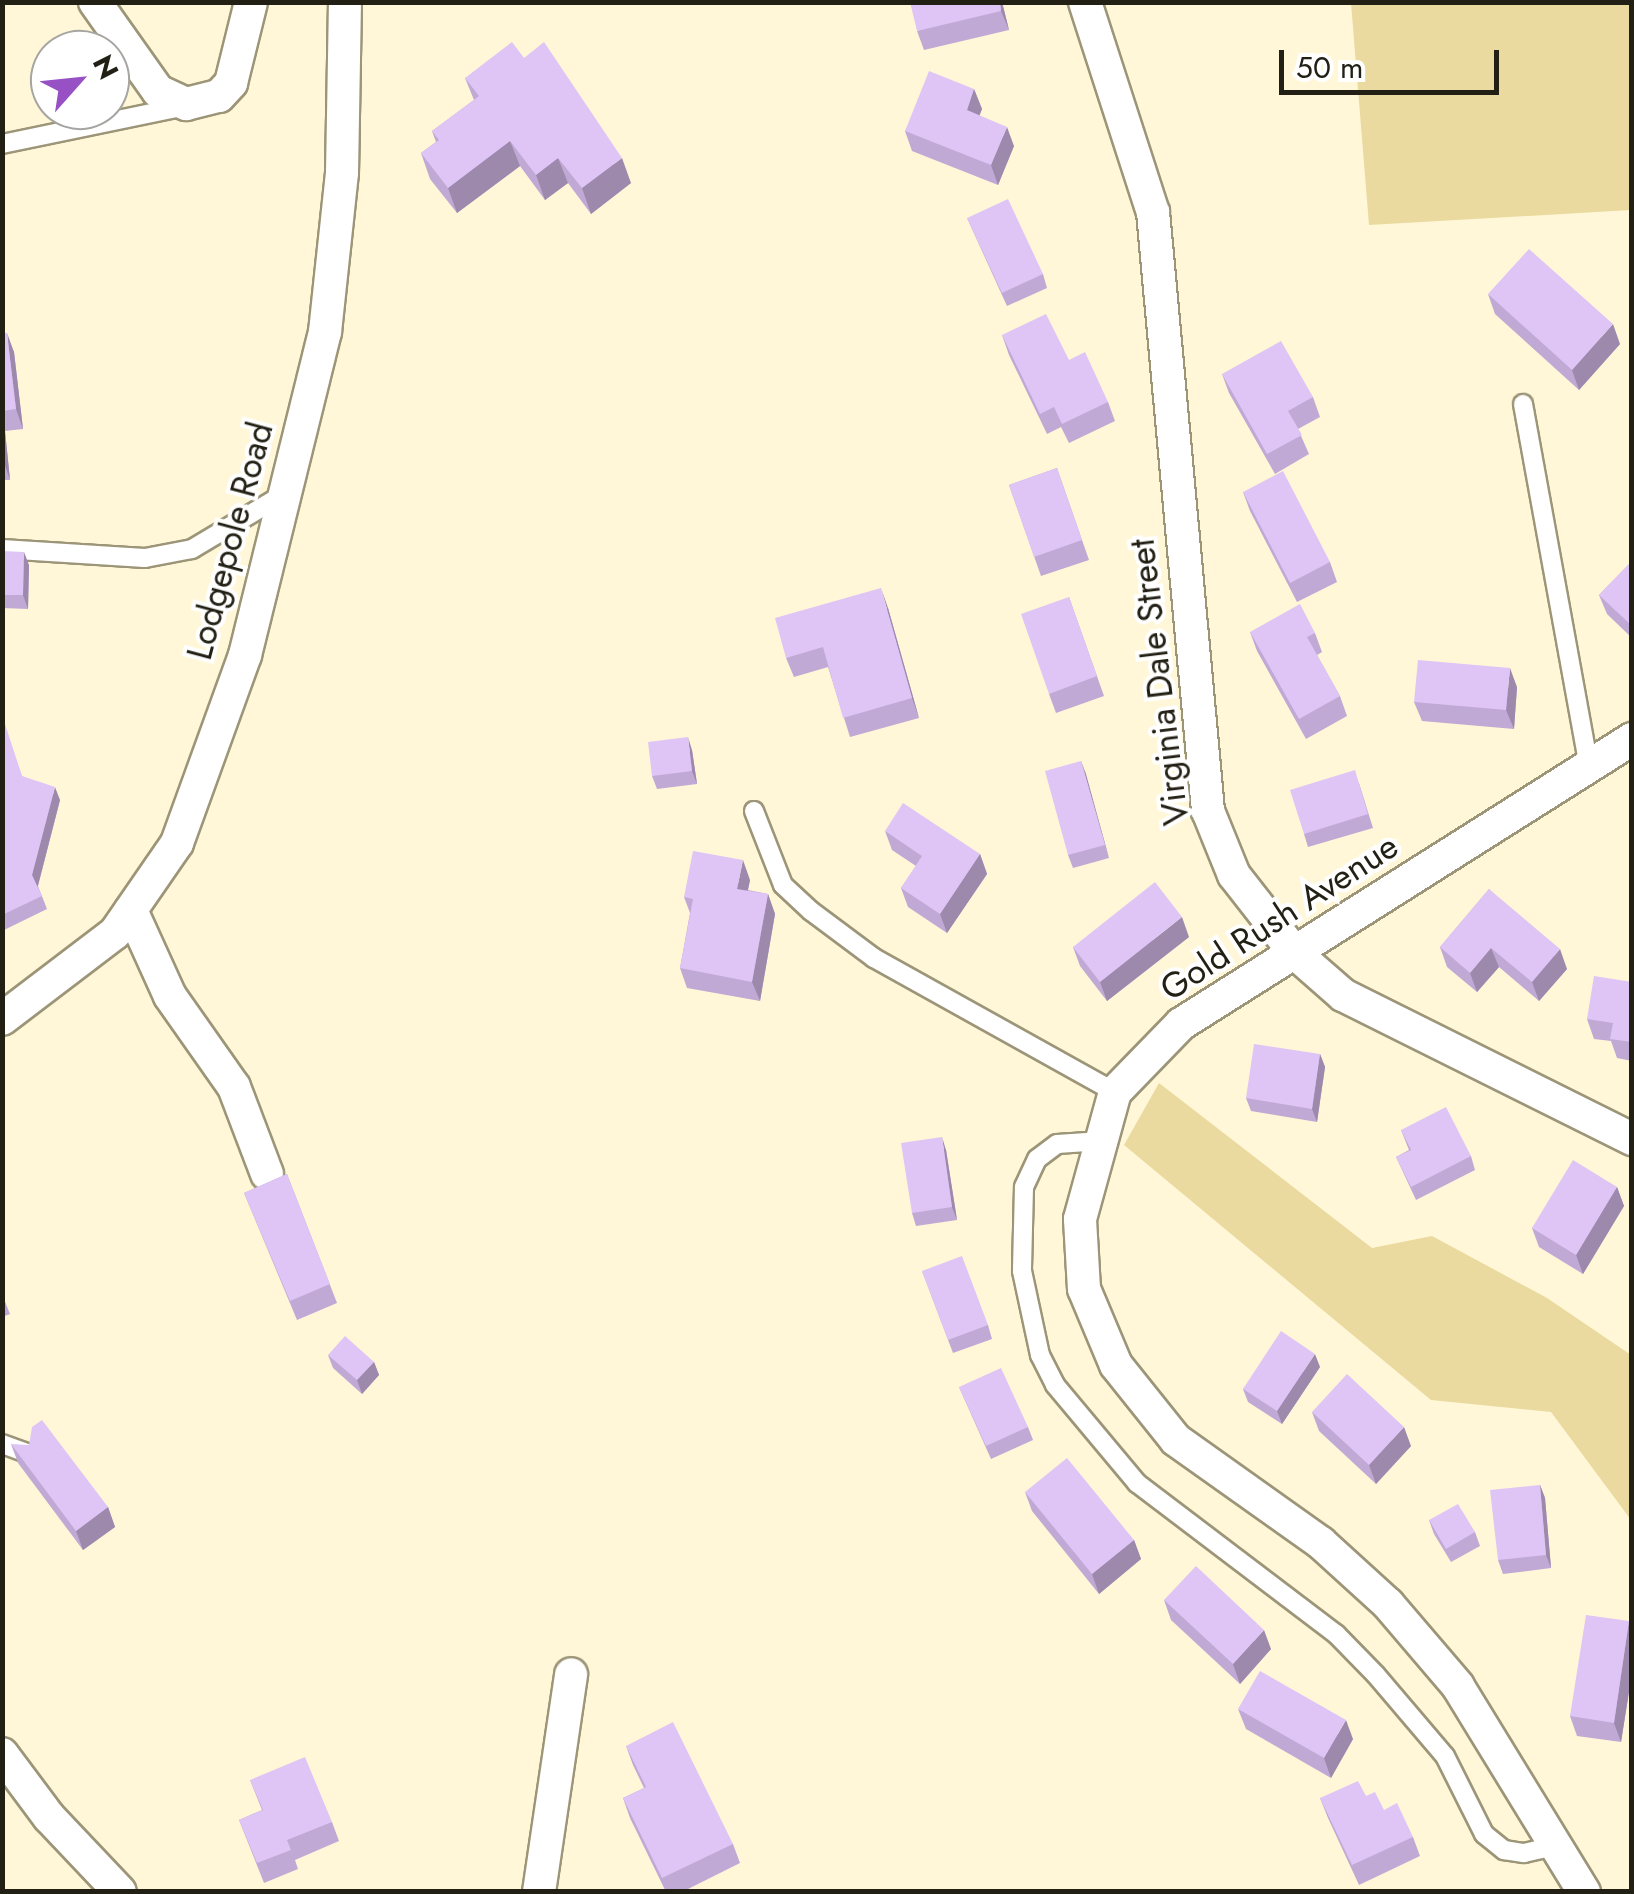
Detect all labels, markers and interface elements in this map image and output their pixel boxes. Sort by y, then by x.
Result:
north arrow [30,30,130,130]
scale bar [1284,30,1504,92]
text: 50 m [1296,46,1363,89]
text: N [82,48,129,86]
street label: Lodgepole Road [178,418,282,664]
street label: Virginia Dale Street [1121,536,1197,828]
street label: Gold Rush Avenue [1152,825,1406,1009]

